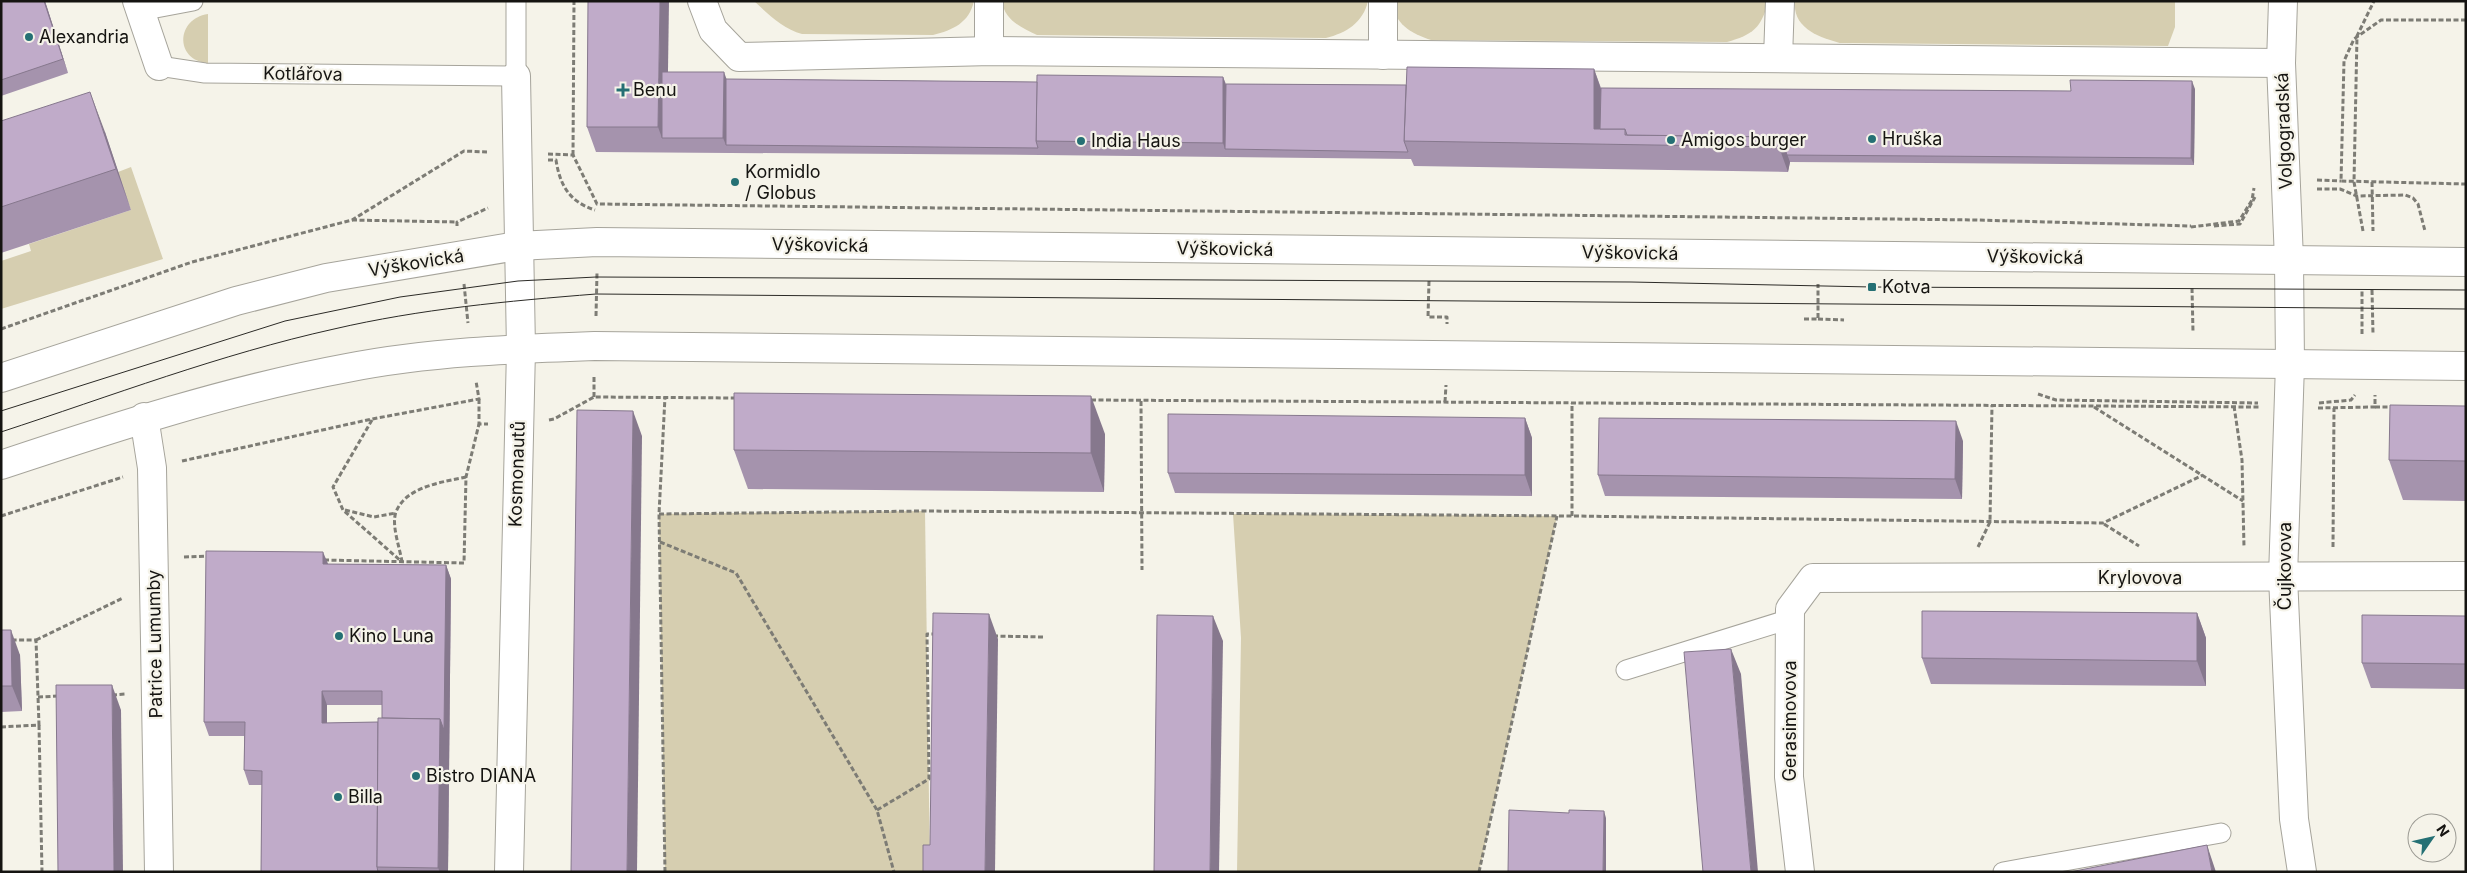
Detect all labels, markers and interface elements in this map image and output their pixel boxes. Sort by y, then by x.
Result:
place label: Alexandria [39,26,129,47]
marker: Alexandria [23,31,35,43]
street label: Kotlářova [263,62,343,85]
street label: Volgogradská [2271,72,2296,190]
place label: Benu [633,79,677,100]
marker: Benu [617,84,629,96]
place label: Hruška [1882,128,1942,149]
place label: Amigos burger [1681,129,1807,150]
place label: India Haus [1091,130,1181,151]
marker: Hruška [1866,133,1878,145]
marker: Amigos burger [1665,134,1677,146]
marker: India Haus [1075,135,1087,147]
place label: Kormidlo / Globus [745,161,821,203]
marker: Kormidlo / Globus [729,176,741,188]
street label: Výškovická [771,233,869,256]
street label: Výškovická [1176,237,1274,260]
street label: Výškovická [1581,241,1679,264]
street label: Výškovická [367,245,465,280]
street label: Výškovická [1986,245,2084,268]
place label: Kotva [1882,276,1931,297]
marker: Kotva [1866,281,1878,293]
street label: Kosmonautů [504,421,529,527]
street label: Čujkovova [2273,522,2295,610]
street label: Krylovova [2098,567,2182,588]
street label: Patrice Lumumby [143,570,166,718]
place label: Kino Luna [349,625,434,646]
marker: Kino Luna [333,630,345,642]
street label: Gerasimovova [1779,660,1800,782]
place label: Bistro DIANA [426,765,536,786]
marker: Bistro DIANA [410,770,422,782]
place label: Billa [348,786,383,807]
marker: Billa [332,791,344,803]
north arrow [2407,813,2457,863]
text: N [2433,821,2453,840]

